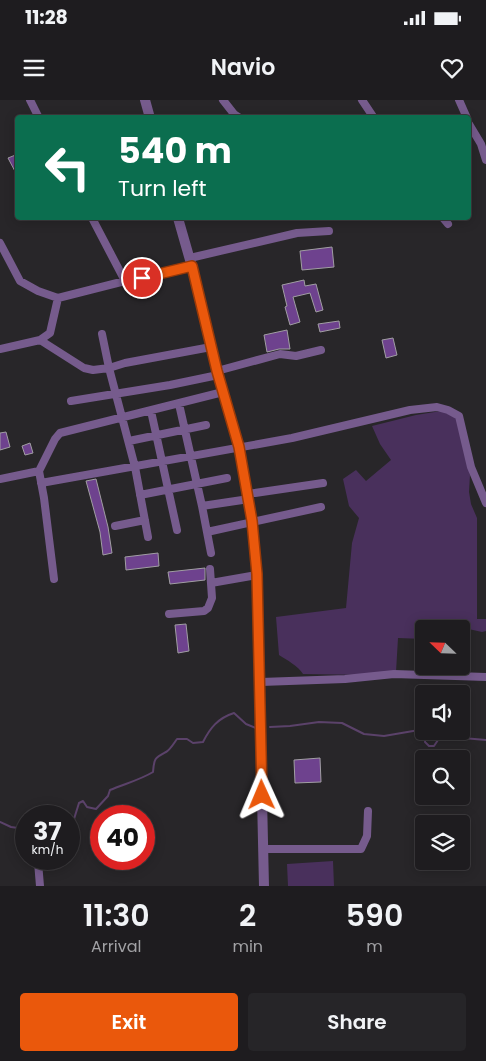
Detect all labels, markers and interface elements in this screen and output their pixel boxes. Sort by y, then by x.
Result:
text: 11:28 [25,4,68,31]
text: Navio [211,52,275,83]
icon: menu [20,54,48,82]
icon: heart [438,54,466,82]
text: 540 m [118,126,232,175]
icon: left [35,135,100,200]
text: Turn left [118,173,206,204]
pin [121,257,163,299]
icon: arrive [128,264,156,292]
north arrow [415,620,470,675]
map controls [415,620,470,870]
button: sound [415,685,470,740]
button: search [415,750,470,805]
position arrow [235,768,287,820]
speed limit sign: 40 [90,805,155,870]
text: 37 [33,814,62,849]
button: layers [415,815,470,870]
text: km/h [32,841,63,858]
text: 11:30 [83,894,150,937]
text: 2 [239,894,256,937]
text: 590 [346,894,403,937]
text: Arrival [91,935,141,958]
text: min [232,935,263,958]
text: m [366,935,383,958]
button: Exit [20,993,238,1051]
button: Share [248,993,466,1051]

